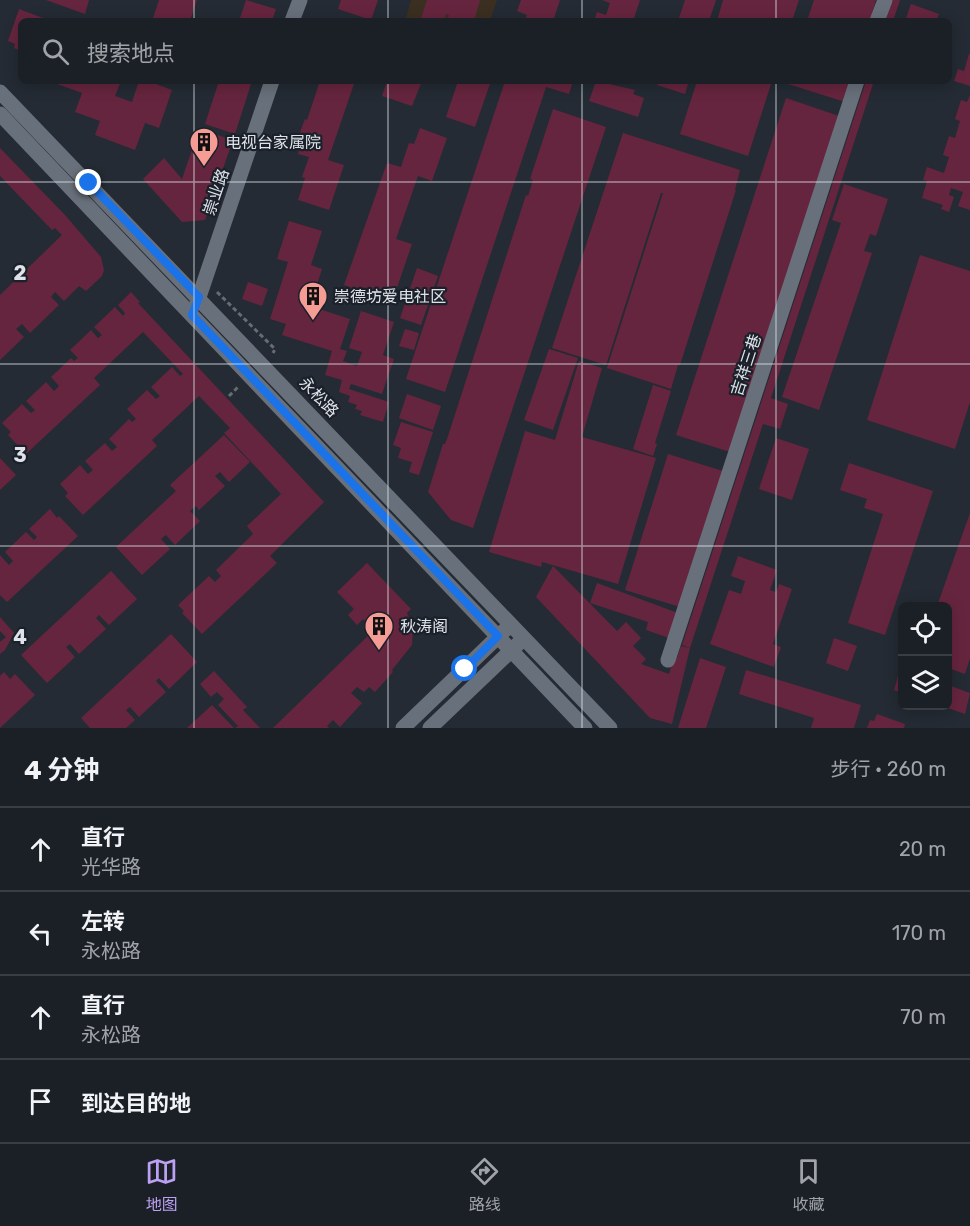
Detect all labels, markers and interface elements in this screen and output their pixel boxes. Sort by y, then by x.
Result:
search box [18,18,952,84]
icon: search [39,35,72,68]
text: 搜索地点 [87,40,175,67]
building icon: 电视台家属院 [188,126,220,168]
place label: 电视台家属院 [225,133,321,152]
street label: 崇业路 [199,166,233,218]
route end [75,169,101,195]
text: 2 [14,261,27,285]
building icon: 崇德坊爱电社区 [297,280,329,322]
place label: 崇德坊爱电社区 [334,287,446,306]
street label: 吉祥三巷 [727,332,765,398]
street label: 永松路 [295,373,343,421]
text: 3 [13,443,27,467]
map controls [898,602,952,710]
button: locate [898,602,952,656]
building icon: 秋涛阁 [363,610,395,652]
place label: 秋涛阁 [400,617,448,636]
text: 4 [13,625,27,649]
route start [451,655,477,681]
button: layers [898,656,952,710]
text: 4 分钟 [24,755,99,786]
text: 步行 · 260 m [830,757,946,781]
text: 直行 [81,824,125,851]
icon: ahead [24,833,57,866]
text: 20 m [899,837,946,861]
text: 光华路 [81,855,141,879]
text: 左转 [81,908,125,935]
icon: left [24,917,57,950]
text: 170 m [892,921,946,945]
text: 永松路 [81,939,141,963]
text: 直行 [81,992,125,1019]
icon: ahead [24,1001,57,1034]
text: 70 m [900,1005,946,1029]
text: 永松路 [81,1023,141,1047]
icon: arrive [24,1085,57,1118]
text: 到达目的地 [81,1090,191,1117]
tab: 地图 [145,1155,178,1215]
tab: 路线 [468,1155,501,1215]
tab: 收藏 [792,1155,825,1215]

